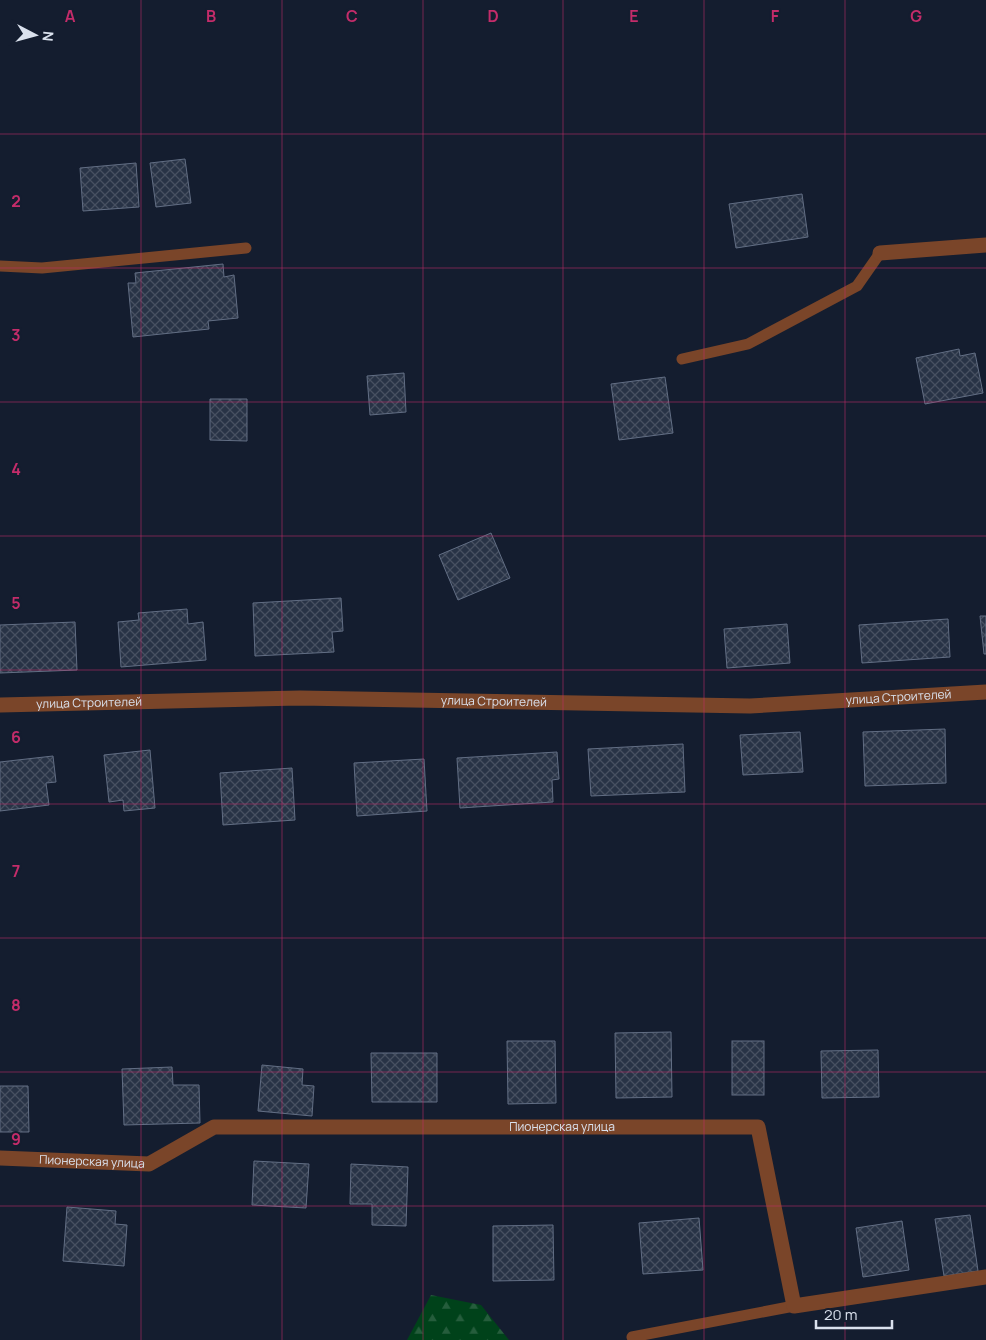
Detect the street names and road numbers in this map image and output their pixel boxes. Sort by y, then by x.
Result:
street label: улица Строителей [845,685,952,708]
street label: улица Строителей [441,692,547,710]
street label: улица Строителей [36,693,142,712]
street label: Пионерская улица [509,1118,615,1135]
street label: Пионерская улица [39,1151,145,1172]

